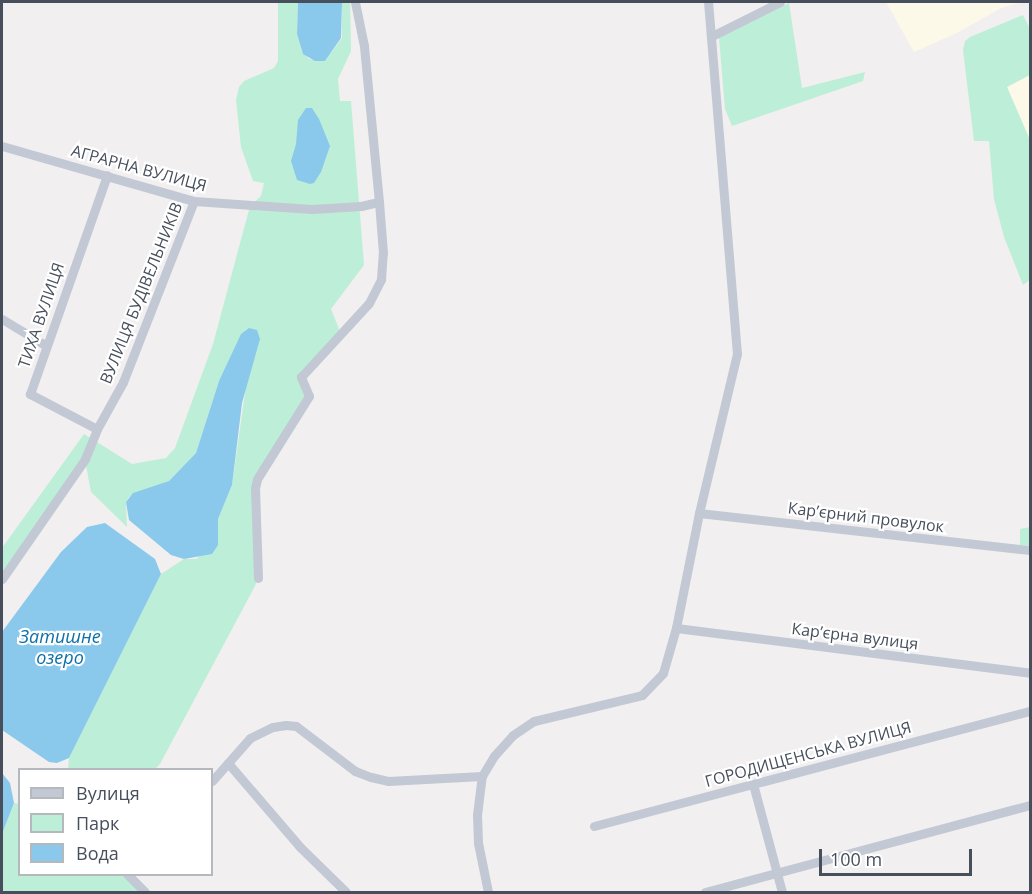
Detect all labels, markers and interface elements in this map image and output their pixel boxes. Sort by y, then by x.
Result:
street label: АГРАРНА ВУЛИЦЯ [69,141,209,195]
street label: ВУЛИЦЯ БУДІВЕЛЬНИКІВ [96,200,186,386]
street label: ТИХА ВУЛИЦЯ [14,260,68,370]
street label: Карʼєрний провулок [787,498,945,536]
street label: Карʼєрна вулиця [791,619,919,653]
water label: Затишне озеро [19,626,101,668]
street label: ГОРОДИЩЕНСЬКА ВУЛИЦЯ [703,717,913,791]
legend [18,768,213,876]
text: Вулиця [76,781,140,805]
text: Парк [76,811,119,835]
scale bar [822,837,975,875]
text: Вода [76,841,119,865]
text: 100 m [830,847,882,871]

